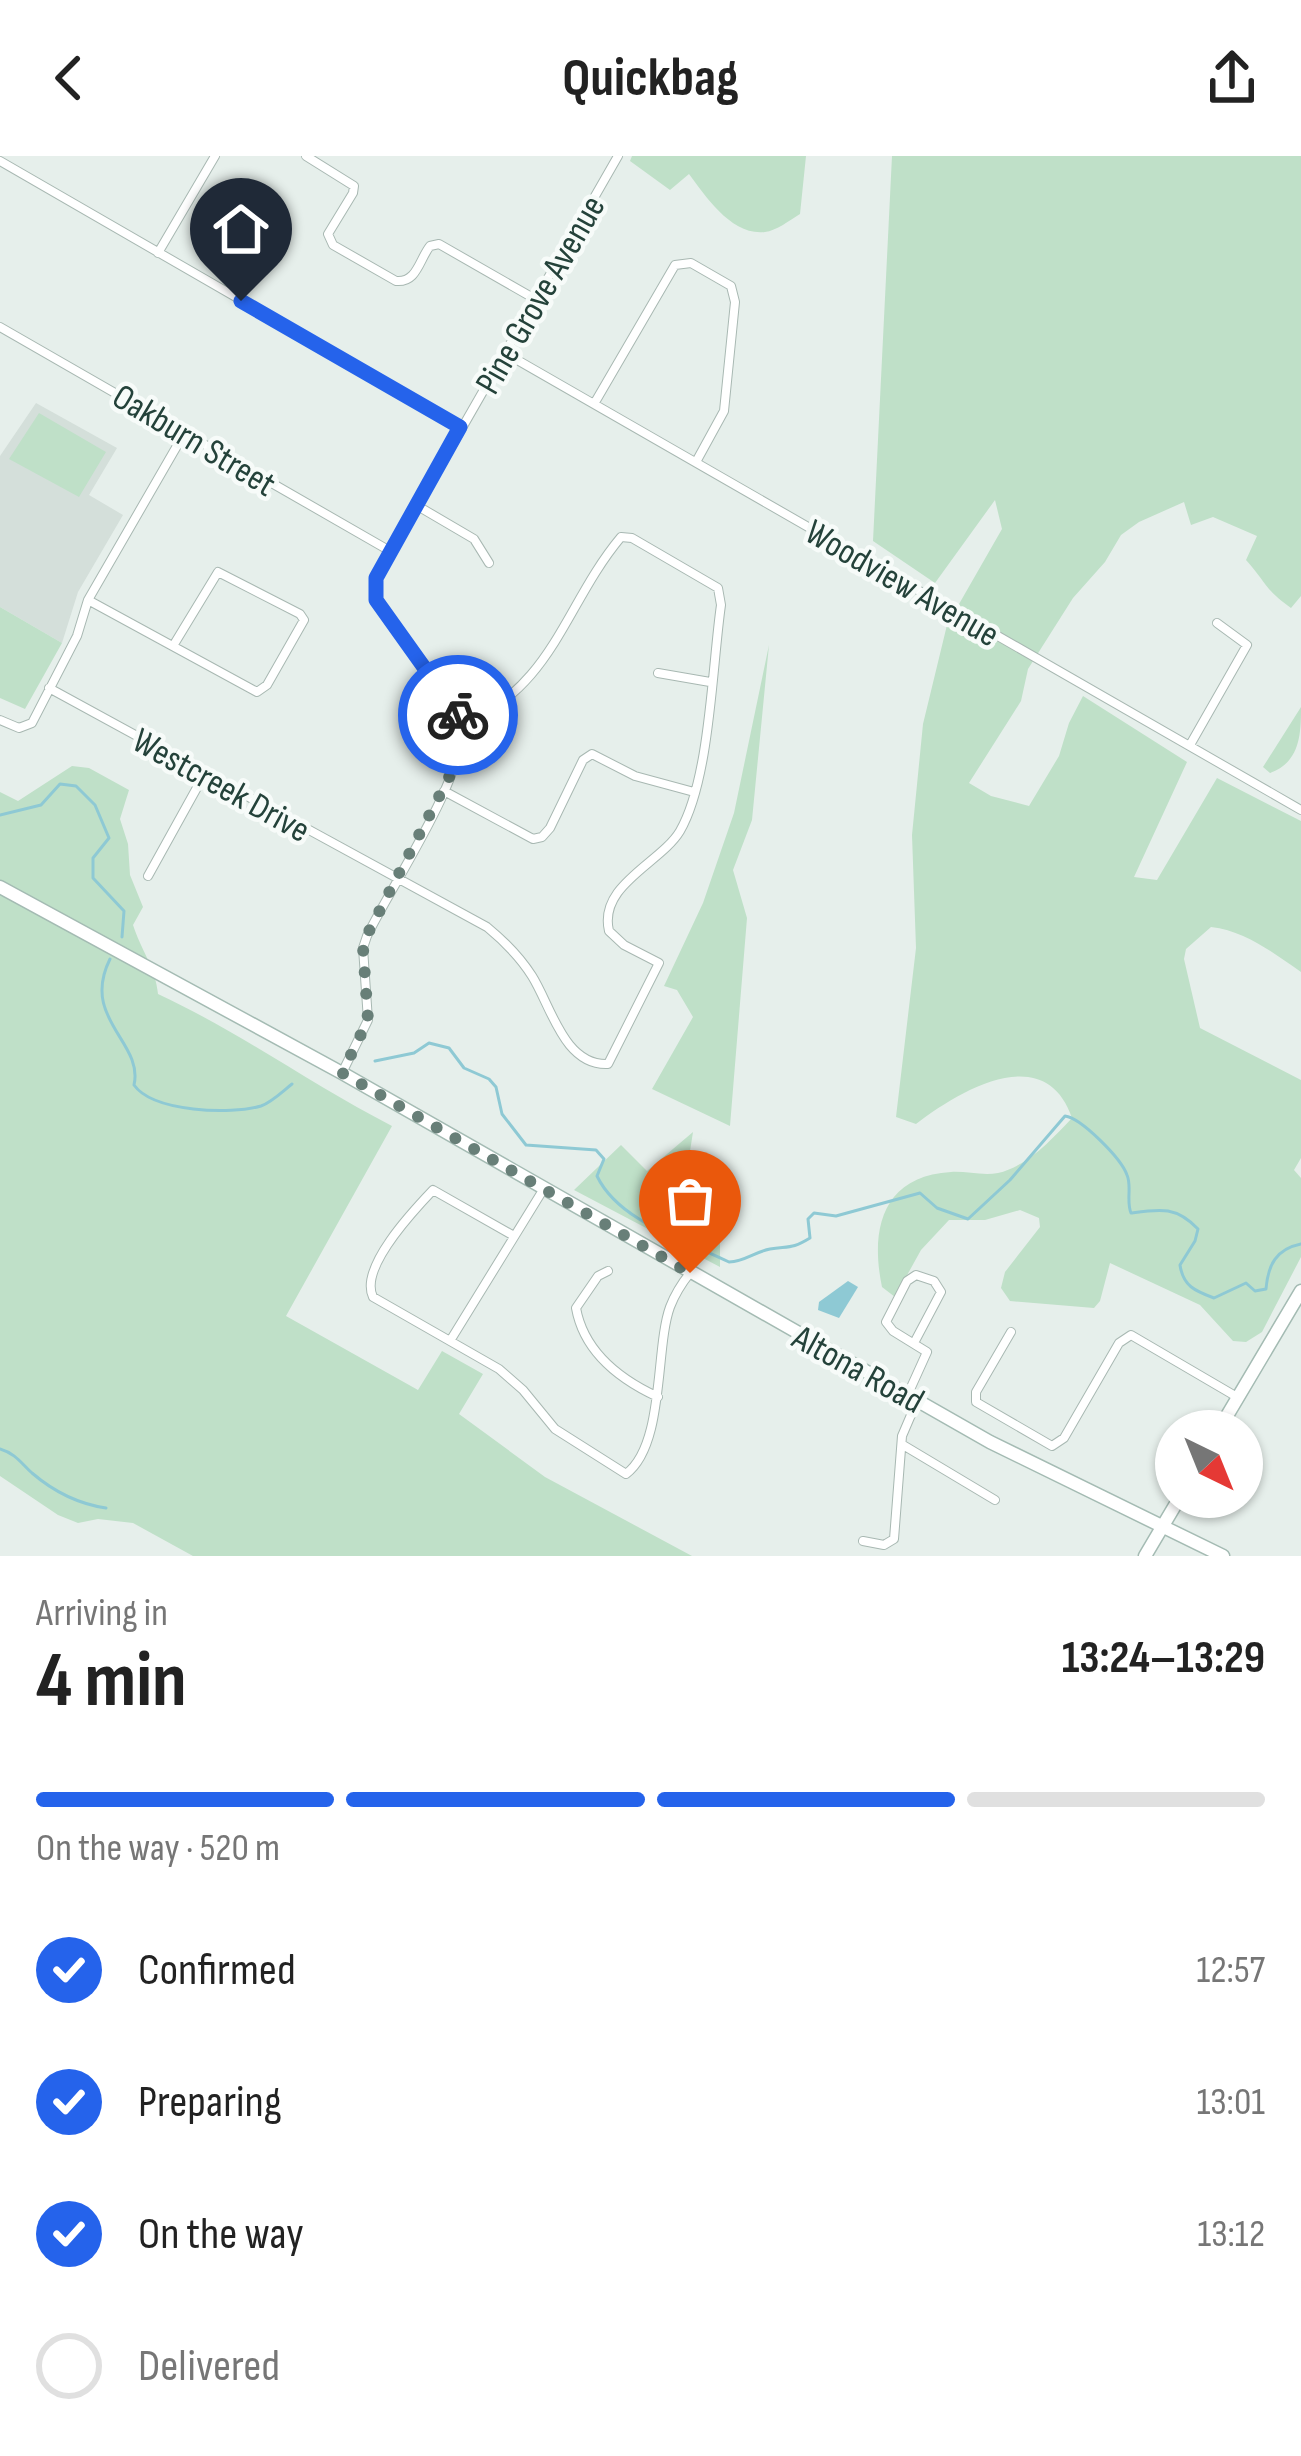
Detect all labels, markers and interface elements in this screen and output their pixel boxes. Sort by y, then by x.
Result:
icon: back [36,45,102,111]
icon: share [1199,45,1265,111]
text: Quickbag [562,46,739,111]
pin [190,178,292,301]
street label: Pine Grove Avenue [467,188,615,402]
icon: home [208,196,274,262]
street label: Oakburn Street [104,376,283,507]
street label: Woodview Avenue [797,511,1006,657]
courier [398,655,518,775]
icon: bike [425,682,491,748]
street label: Westcreek Drive [125,720,317,853]
pin [639,1150,741,1273]
icon: bag [657,1168,723,1234]
street label: Altona Road [784,1316,931,1424]
north arrow [1155,1410,1263,1518]
map controls [1155,1410,1263,1518]
text: Arriving in [36,1590,168,1637]
text: 13:24–13:29 [1062,1631,1265,1686]
text: 4 min [36,1635,187,1728]
text: On the way · 520 m [36,1825,280,1872]
icon: check [36,1937,102,2003]
text: Confirmed [138,1943,296,1998]
text: 12:57 [1196,1947,1265,1994]
icon: check [36,2069,102,2135]
text: Preparing [138,2075,282,2130]
text: 13:01 [1197,2079,1265,2126]
icon: check [36,2201,102,2267]
text: On the way [138,2207,304,2262]
text: 13:12 [1197,2211,1265,2258]
text: Delivered [138,2339,280,2394]

